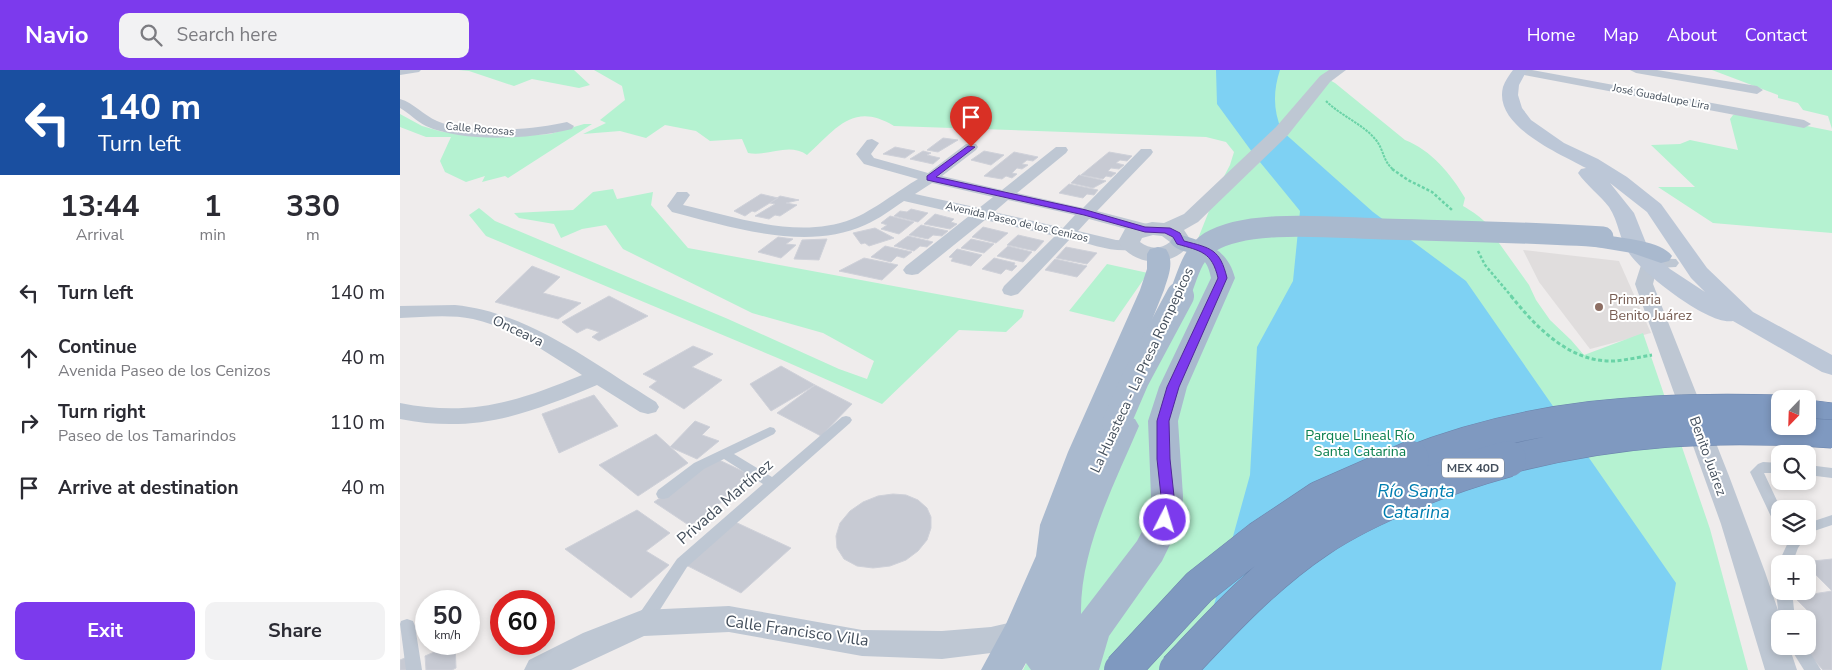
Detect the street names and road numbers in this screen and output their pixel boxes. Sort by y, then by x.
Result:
street label: José Guadalupe Lira [1610,80,1711,114]
street label: Calle Rocosas [445,119,515,139]
street label: Avenida Paseo de los Cenizos [944,198,1090,246]
street label: La Huasteca - La Presa Rompepicos [1086,264,1198,476]
street label: Onceava [489,311,547,351]
street label: Benito Juárez [1685,414,1731,499]
street label: Privada Martínez [672,454,778,550]
road number: MEX 40D [1442,458,1504,478]
street label: Calle Francisco Villa [724,610,870,652]

